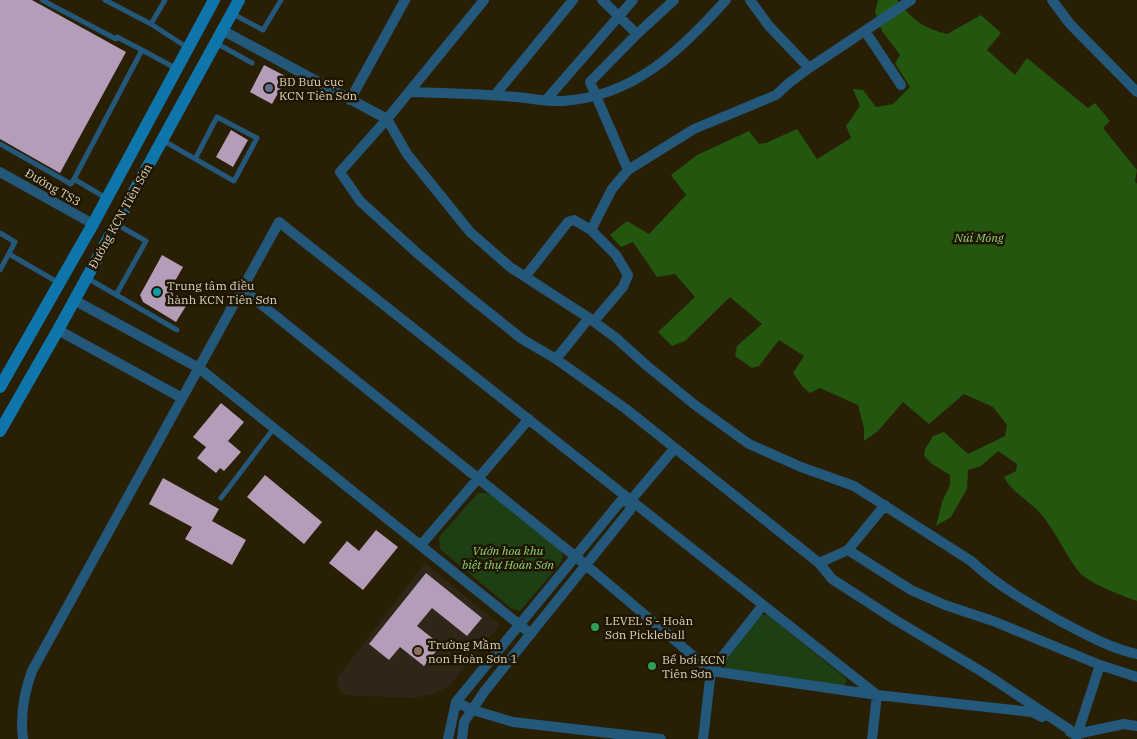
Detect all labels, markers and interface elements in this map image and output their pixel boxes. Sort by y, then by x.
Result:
place label: BD Bưu cục KCN Tiên Sơn [279,74,357,103]
marker: BD Bưu cục KCN Tiên Sơn [263,82,275,94]
street label: Đường KCN Tiên Sơn [85,161,155,271]
street label: Đường TS3 [23,165,83,209]
park label: Núi Móng [953,230,1004,245]
place label: Trung tâm điều hành KCN Tiên Sơn [167,278,277,307]
marker: Trung tâm điều hành KCN Tiên Sơn [151,286,163,298]
park label: Vườn hoa khu biệt thự Hoàn Sơn [462,543,554,572]
place label: LEVEL S - Hoàn Sơn Pickleball [605,613,693,642]
marker: LEVEL S - Hoàn Sơn Pickleball [589,621,601,633]
place label: Trường Mầm non Hoàn Sơn 1 [428,637,518,666]
marker: Trường Mầm non Hoàn Sơn 1 [412,645,424,657]
place label: Bể bơi KCN Tiên Sơn [662,652,725,681]
marker: Bể bơi KCN Tiên Sơn [646,660,658,672]

